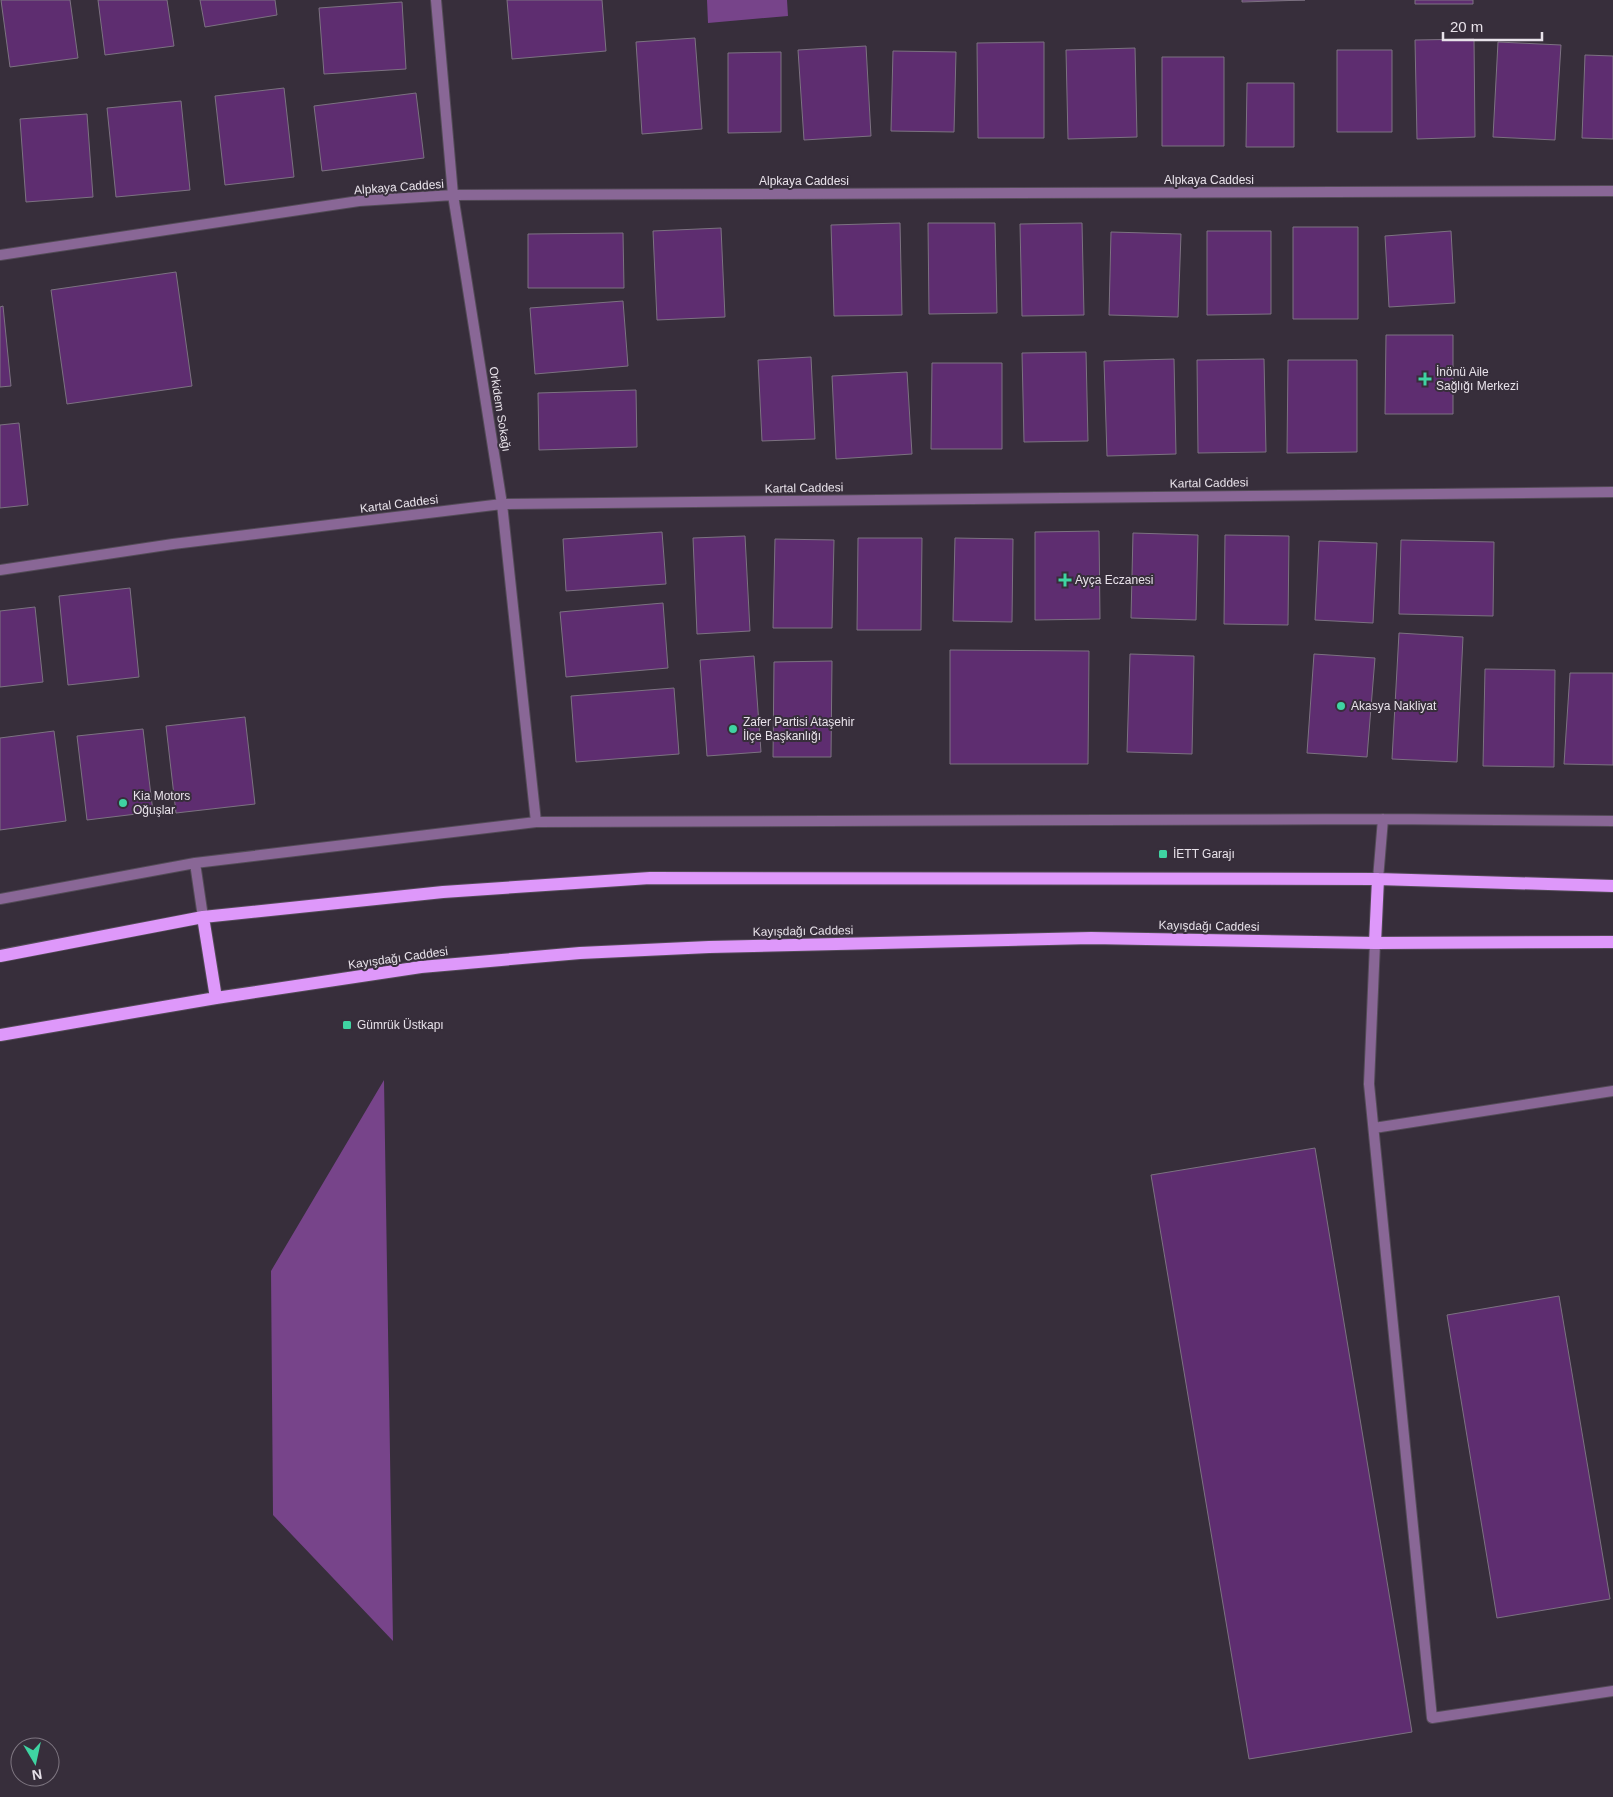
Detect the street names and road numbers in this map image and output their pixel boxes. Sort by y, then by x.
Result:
street label: Alpkaya Caddesi [1164,173,1254,187]
street label: Alpkaya Caddesi [759,174,849,188]
street label: Alpkaya Caddesi [354,177,444,197]
street label: Orkidem Sokağı [486,365,514,453]
street label: Kartal Caddesi [1170,475,1248,491]
street label: Kartal Caddesi [765,480,843,496]
street label: Kartal Caddesi [359,492,439,516]
street label: Kayışdağı Caddesi [1159,918,1259,934]
street label: Kayışdağı Caddesi [753,923,853,939]
street label: Kayışdağı Caddesi [347,944,449,972]

